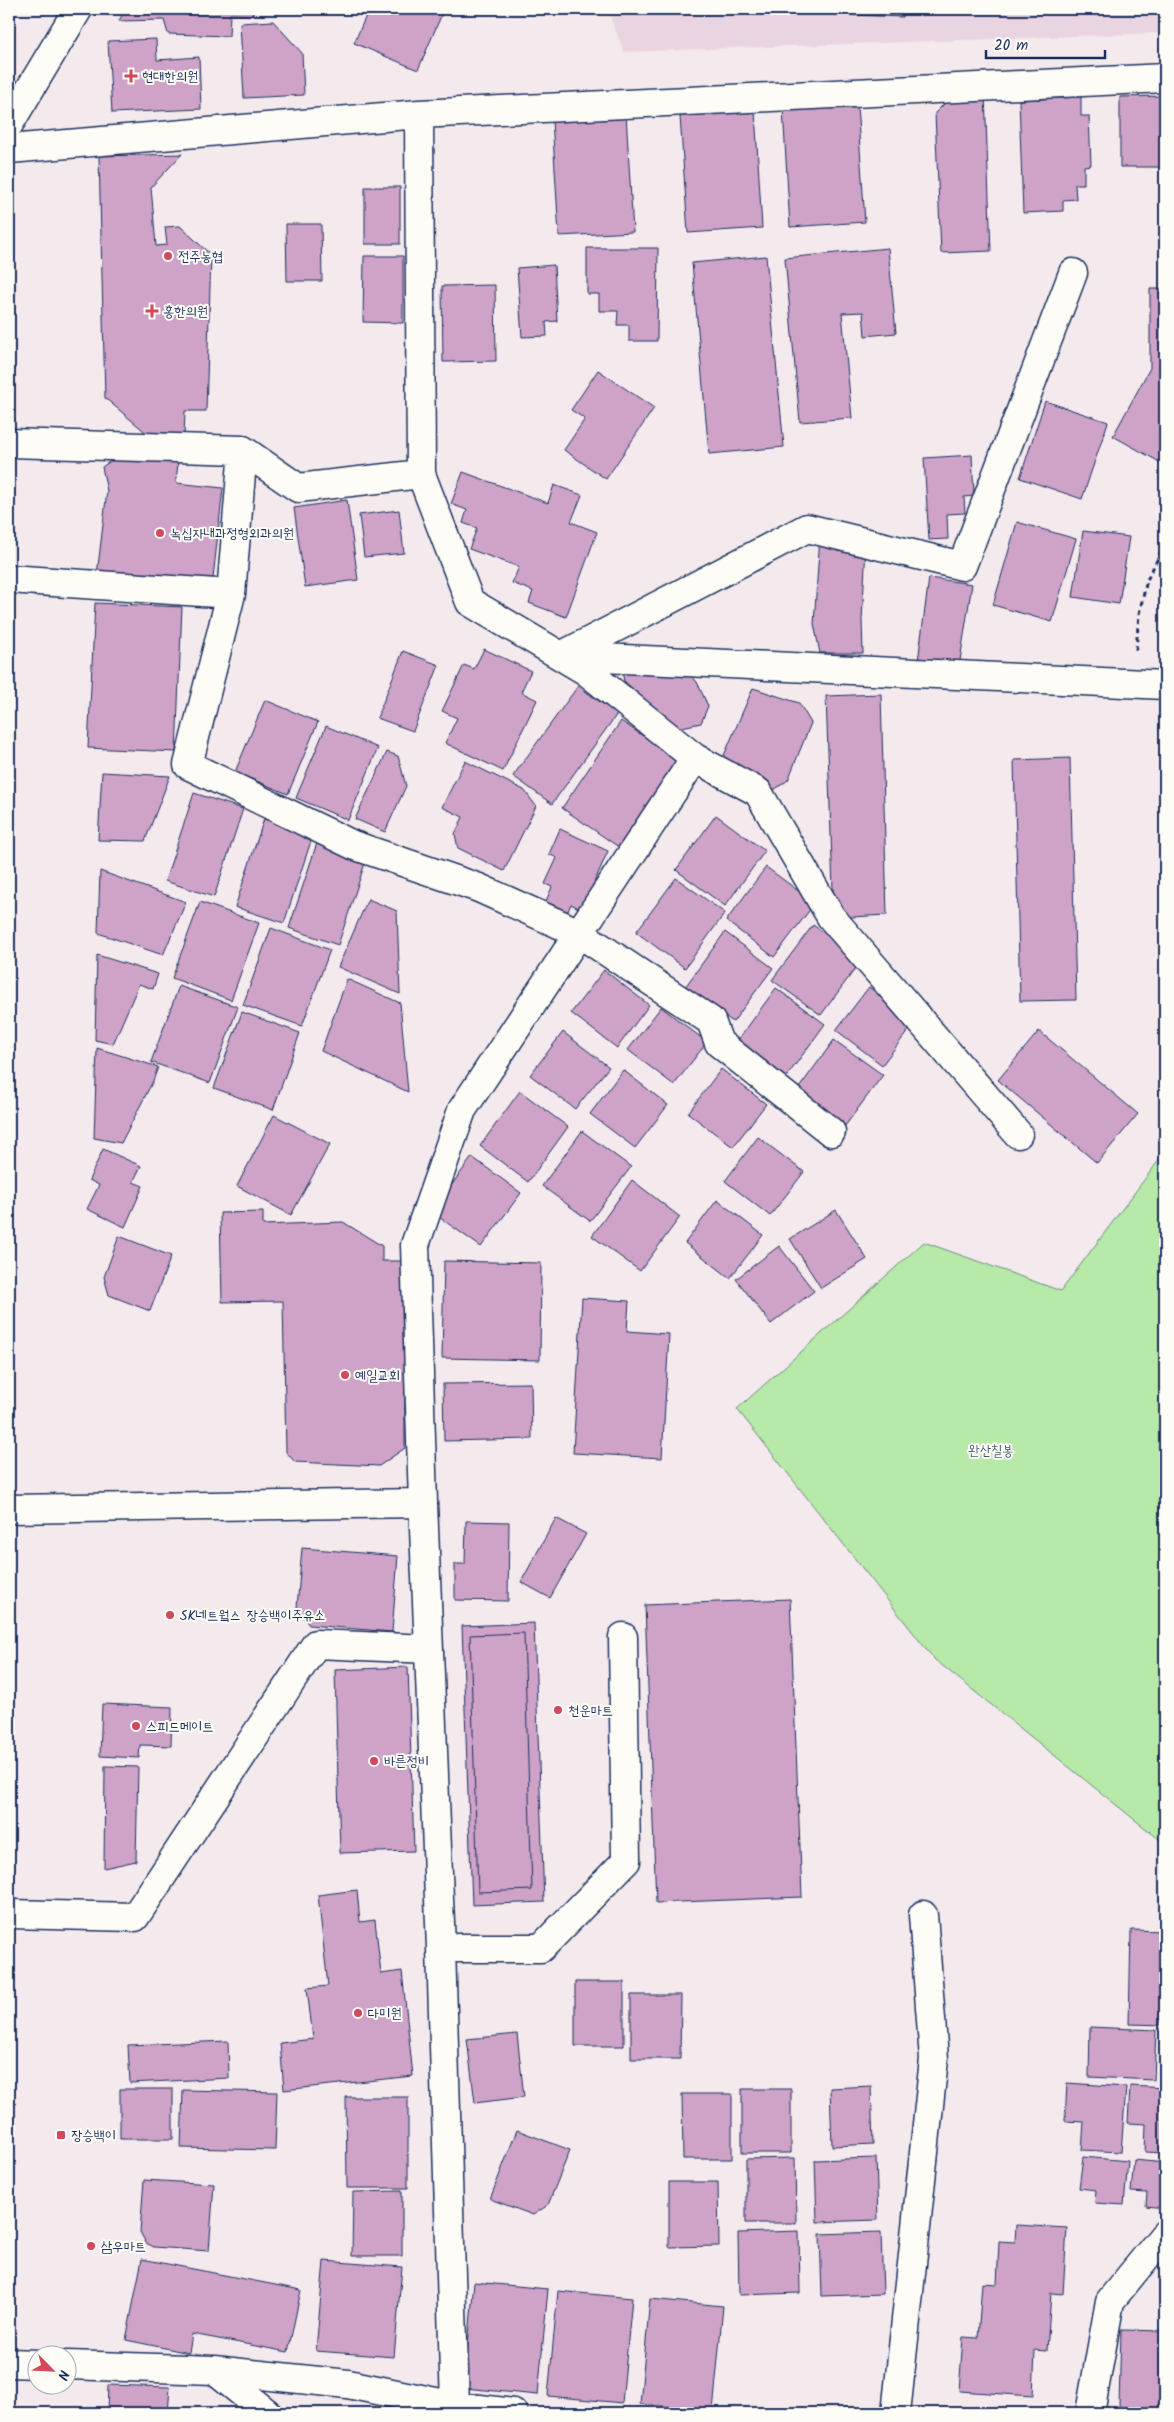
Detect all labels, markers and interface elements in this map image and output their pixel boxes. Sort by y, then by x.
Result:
scale bar [986,28,1105,60]
text: 20 m [994,34,1028,58]
place label: 현대한의원 [142,66,198,88]
marker: 현대한의원 [124,69,138,83]
place label: 전주농협 [178,246,223,268]
marker: 전주농협 [162,250,174,262]
place label: 홍한의원 [163,301,208,323]
marker: 홍한의원 [145,304,159,318]
place label: 녹십자내과정형외과의원 [170,523,294,545]
marker: 녹십자내과정형외과의원 [154,527,166,539]
place label: 예일교회 [355,1365,400,1387]
marker: 예일교회 [339,1369,351,1381]
park label: 완산칠봉 [968,1440,1014,1462]
place label: SK네트웤스 장승백이주유소 [180,1605,325,1627]
marker: SK네트웤스 장승백이주유소 [164,1609,176,1621]
place label: 천운마트 [568,1700,613,1722]
marker: 천운마트 [552,1704,564,1716]
place label: 스피드메이트 [146,1716,214,1738]
marker: 스피드메이트 [130,1720,142,1732]
place label: 바른정비 [384,1751,429,1773]
marker: 바른정비 [368,1755,380,1767]
place label: 다미원 [368,2003,402,2025]
marker: 다미원 [352,2007,364,2019]
place label: 장승백이 [71,2125,116,2147]
marker: 장승백이 [55,2129,67,2141]
place label: 삼우마트 [101,2236,146,2258]
marker: 삼우마트 [85,2240,97,2252]
north arrow [28,2344,78,2394]
text: N [51,2366,75,2384]

